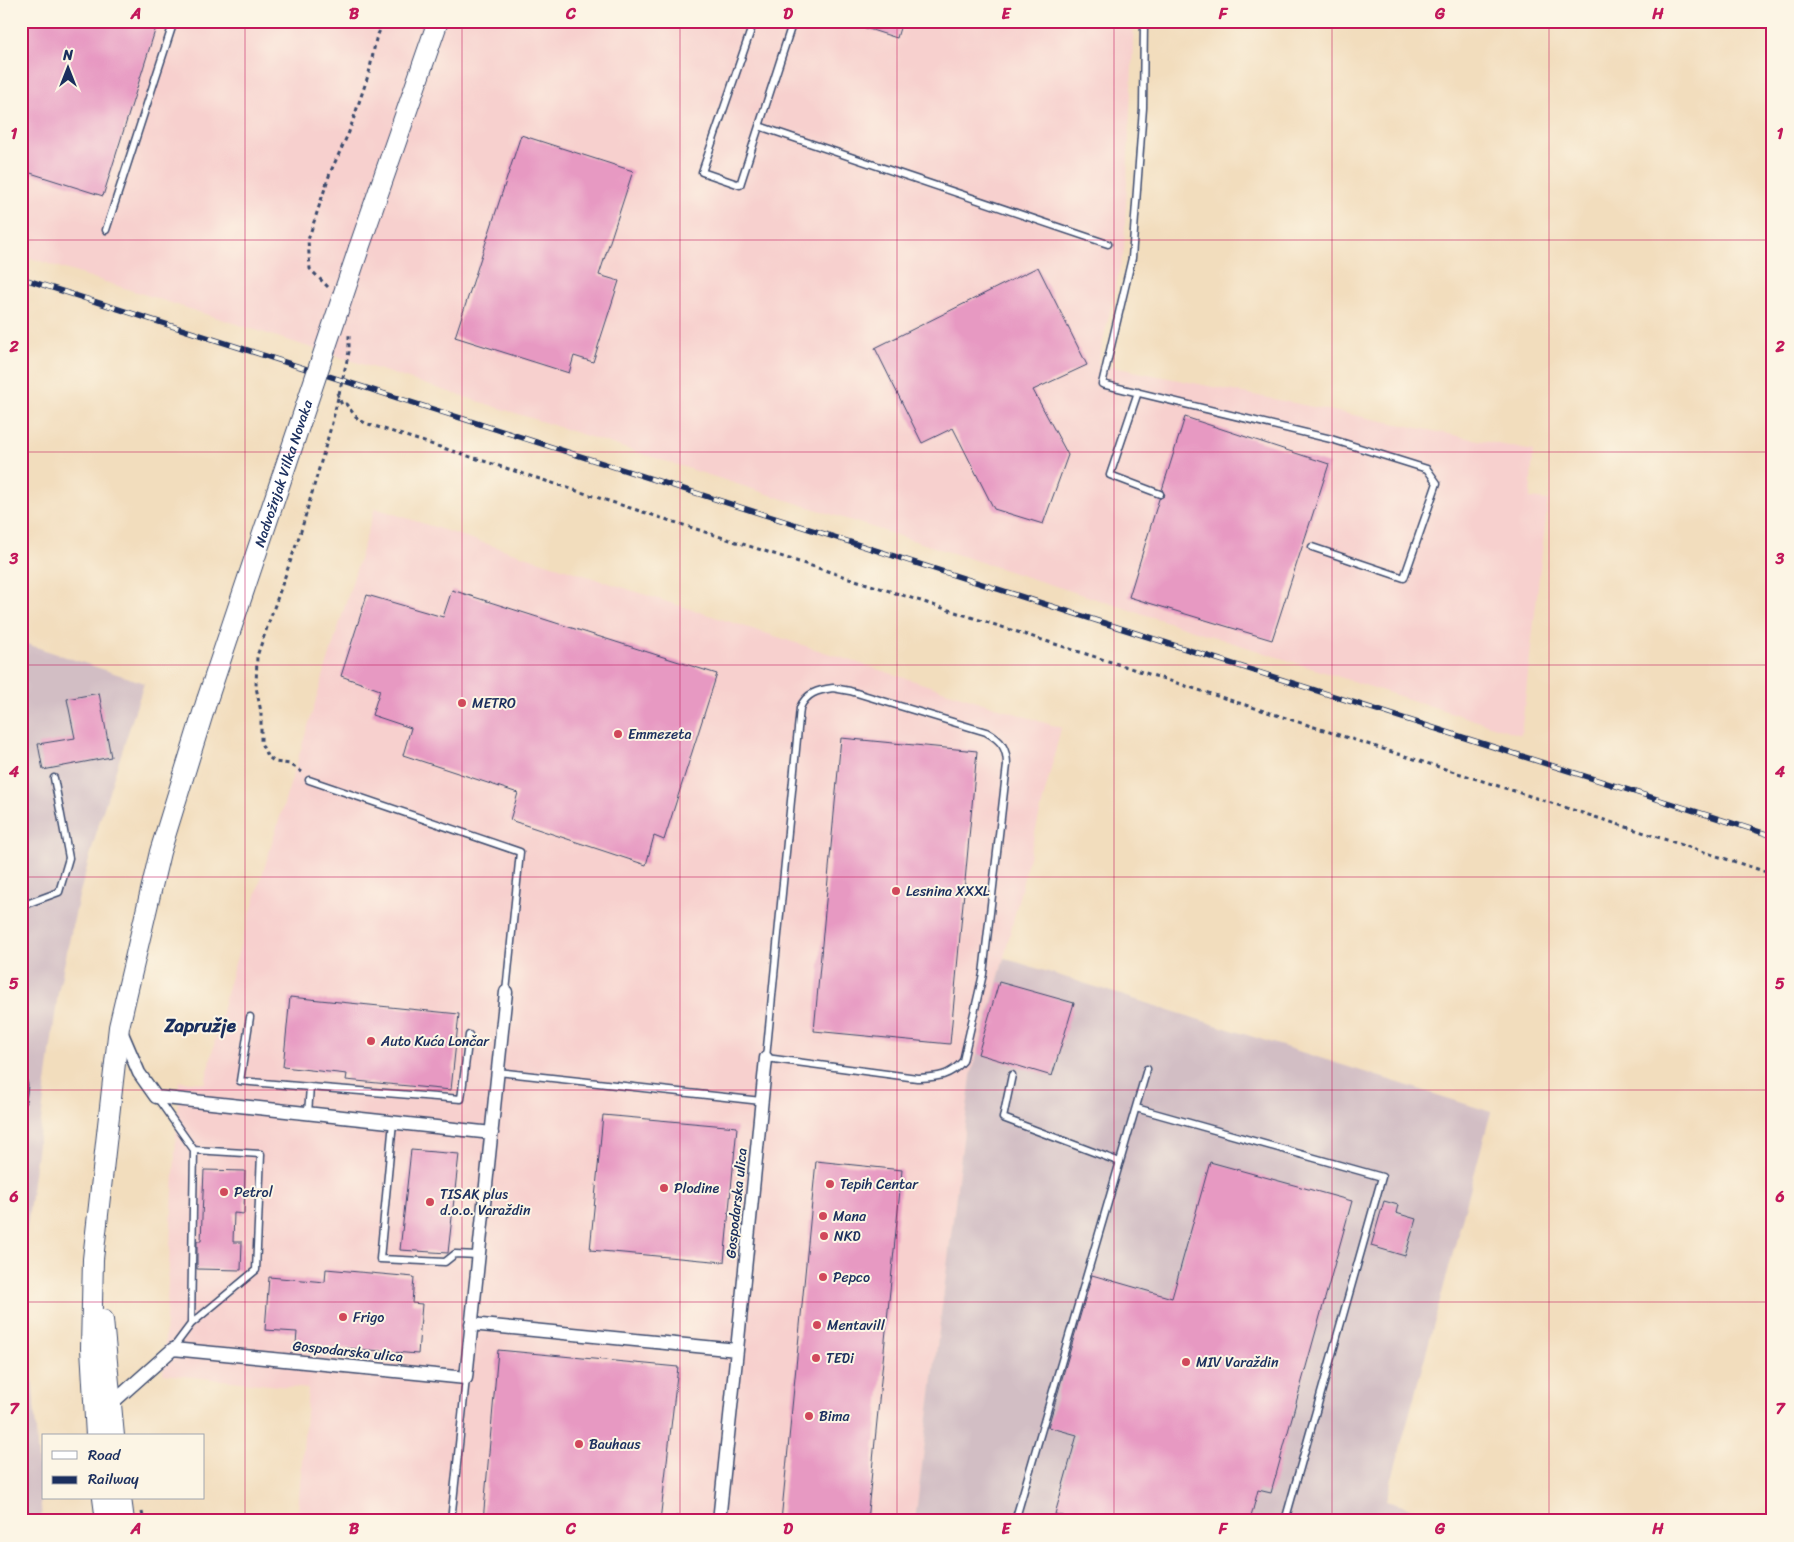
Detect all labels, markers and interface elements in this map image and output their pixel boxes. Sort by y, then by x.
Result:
text: A [130,0,141,28]
text: B [349,0,360,28]
text: C [565,0,577,28]
text: D [783,0,793,28]
text: E [1002,0,1012,28]
text: F [1218,0,1229,28]
text: G [1434,0,1446,28]
text: H [1651,0,1664,28]
north arrow [42,42,92,92]
text: N [62,43,73,68]
text: 1 [11,119,18,148]
text: 1 [1777,119,1784,148]
text: 2 [8,332,19,361]
text: 2 [1774,332,1785,361]
street label: Nadvožnjak Vilka Novaka [247,396,320,551]
text: 3 [9,544,19,573]
text: 3 [1775,544,1785,573]
place label: METRO [472,691,516,716]
marker: METRO [456,697,468,709]
place label: Emmezeta [628,722,691,747]
marker: Emmezeta [612,728,624,740]
text: 4 [8,757,19,786]
text: 4 [1774,757,1785,786]
place label: Lesnina XXXL [906,879,990,904]
marker: Lesnina XXXL [890,885,902,897]
text: 5 [9,969,19,998]
text: 5 [1775,969,1785,998]
district label: Zapružje [163,1009,237,1042]
place label: Auto Kuća Lončar [380,1029,490,1054]
marker: Auto Kuća Lončar [365,1035,377,1047]
street label: Gospodarska ulica [718,1147,755,1259]
place label: Tepih Centar [840,1172,919,1197]
place label: Plodine [674,1176,719,1201]
marker: Tepih Centar [824,1178,836,1190]
place label: Petrol [234,1180,274,1205]
text: 6 [8,1182,19,1211]
place label: TISAK plus d.o.o. Varaždin [440,1182,531,1223]
marker: Plodine [658,1182,670,1194]
text: 6 [1774,1182,1785,1211]
marker: Petrol [218,1186,230,1198]
marker: TISAK plus d.o.o. Varaždin [424,1196,436,1208]
place label: Mana [833,1204,867,1229]
marker: Mana [817,1210,829,1222]
place label: NKD [834,1224,861,1249]
marker: NKD [818,1230,830,1242]
place label: Pepco [833,1265,870,1290]
marker: Pepco [817,1271,829,1283]
place label: Frigo [353,1305,384,1330]
marker: Frigo [337,1311,349,1323]
place label: Mentavill [827,1313,886,1338]
marker: Mentavill [811,1319,823,1331]
street label: Gospodarska ulica [292,1333,404,1370]
place label: TEDi [826,1346,855,1371]
place label: MIV Varaždin [1196,1350,1279,1375]
marker: TEDi [810,1352,822,1364]
marker: MIV Varaždin [1180,1356,1192,1368]
text: 7 [9,1394,20,1423]
text: 7 [1775,1394,1786,1423]
place label: Bima [819,1404,850,1429]
marker: Bima [803,1410,815,1422]
place label: Bauhaus [589,1432,641,1457]
legend [42,1434,205,1500]
marker: Bauhaus [573,1438,585,1450]
text: Road [88,1442,121,1468]
text: Railway [88,1466,139,1492]
text: A [130,1514,141,1542]
text: B [349,1514,360,1542]
text: C [565,1514,577,1542]
text: D [783,1514,793,1542]
text: E [1002,1514,1012,1542]
text: F [1218,1514,1229,1542]
text: G [1434,1514,1446,1542]
text: H [1651,1514,1664,1542]

